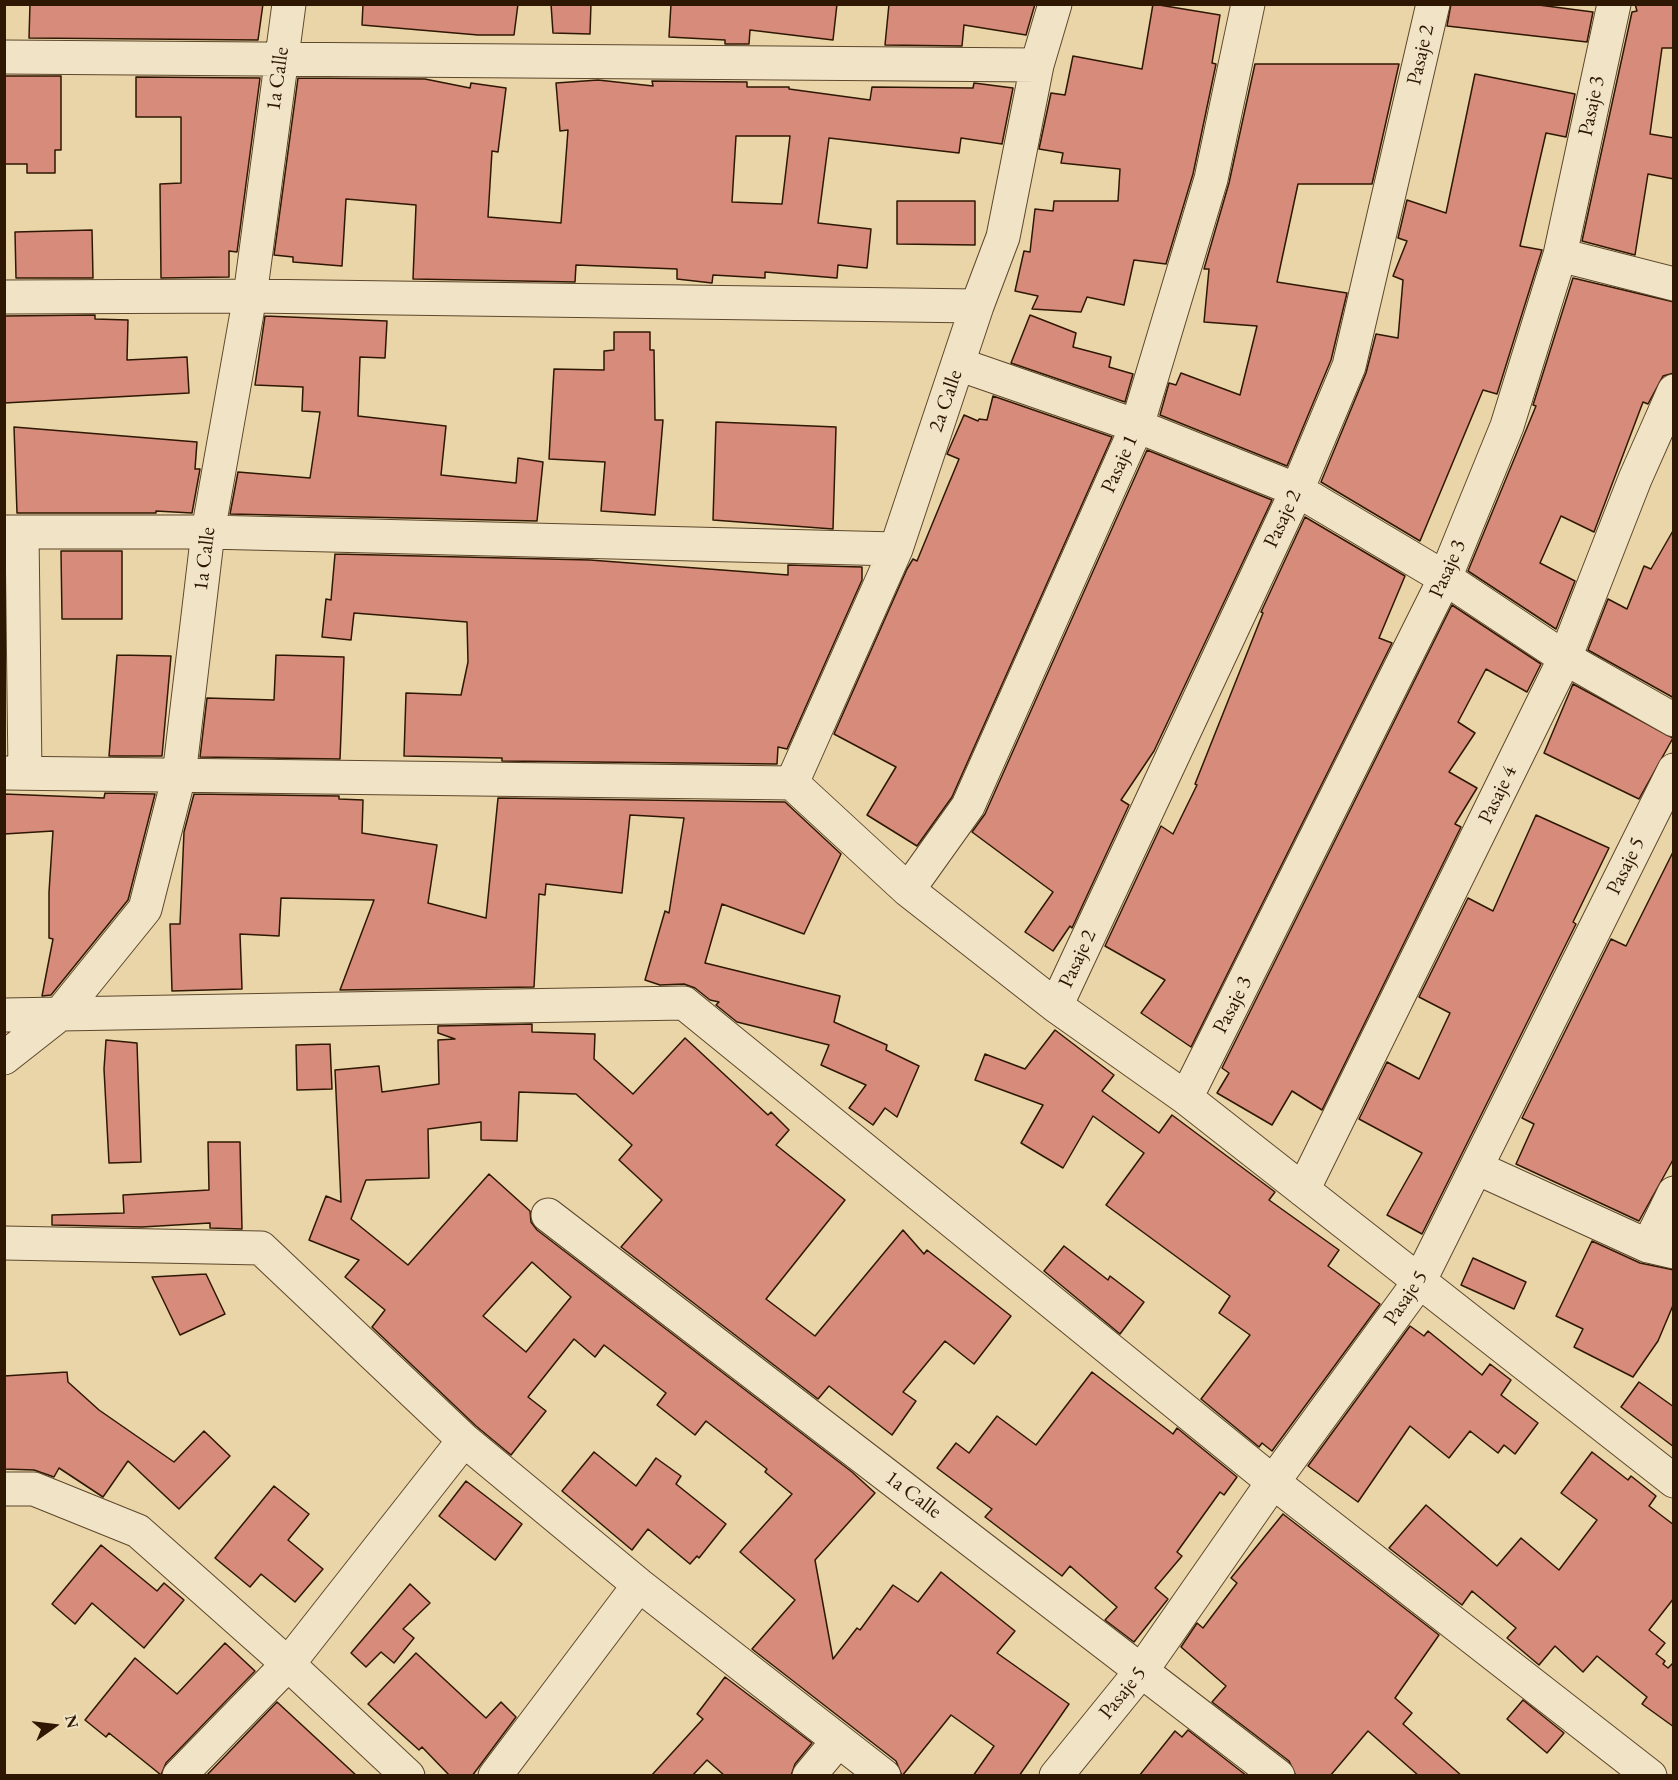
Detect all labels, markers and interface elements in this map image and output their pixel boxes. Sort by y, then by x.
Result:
street label: Pasaje 2 [1402,22,1440,88]
street label: 1a Calle [261,45,295,113]
street label: Pasaje 3 [1573,74,1611,138]
street label: 2a Calle [924,367,968,435]
street label: Pasaje 1 [1096,431,1144,497]
street label: Pasaje 2 [1259,486,1307,552]
street label: 1a Calle [189,526,221,592]
street label: Pasaje 3 [1424,536,1472,602]
street label: Pasaje 4 [1473,762,1523,828]
street label: Pasaje 5 [1601,833,1651,899]
street label: Pasaje 2 [1054,926,1102,992]
street label: Pasaje 3 [1208,972,1258,1038]
street label: Pasaje 5 [1378,1266,1434,1330]
street label: 1a Calle [880,1466,946,1524]
street label: Pasaje 5 [1094,1661,1152,1725]
north arrow [24,1696,84,1756]
text: N [60,1713,84,1730]

